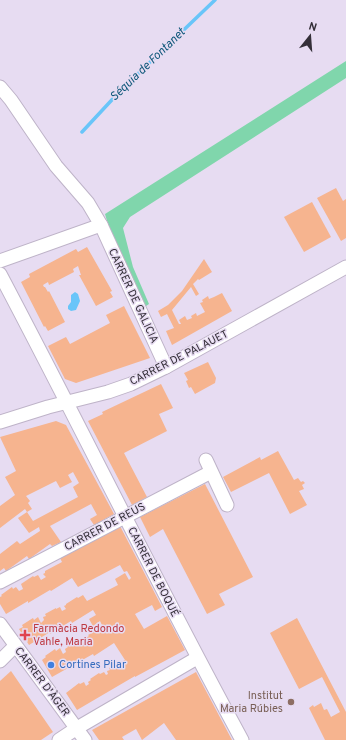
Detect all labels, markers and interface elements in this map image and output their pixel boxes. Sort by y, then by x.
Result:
north arrow [290,16,330,56]
text: N [307,20,318,35]
water label: Séquia de Fontanet [107,24,190,105]
street label: CARRER DE GALICIA [105,246,161,346]
street label: CARRER DE PALAUET [127,327,231,389]
street label: CARRER DE REUS [62,500,148,554]
street label: CARRER DE BOQUÉ [124,524,183,619]
place label: Farmàcia Redondo Vahle, Maria [33,622,125,649]
marker: Farmàcia Redondo Vahle, Maria [20,630,30,640]
street label: CARRER D'ÀGER [11,644,73,720]
place label: Cortines Pilar [59,658,127,672]
marker: Cortines Pilar [46,660,56,670]
place label: Institut Maria Rúbies [220,689,283,716]
marker: Institut Maria Rúbies [286,697,296,707]

